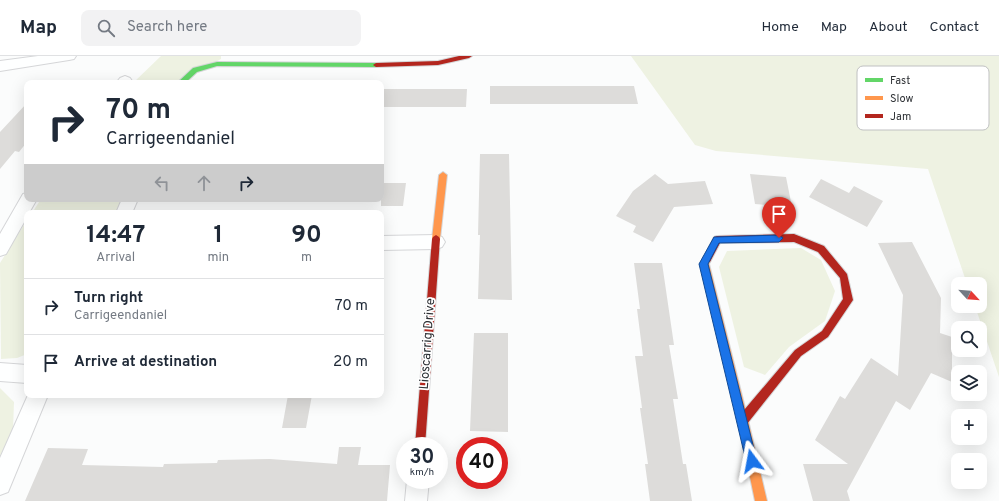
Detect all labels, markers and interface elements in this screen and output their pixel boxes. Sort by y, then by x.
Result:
search box [81,10,361,46]
text: Map [20,16,57,40]
icon: search [95,17,117,39]
text: Search here [127,18,207,37]
text: Home [762,19,799,36]
text: Map [821,19,847,36]
text: About [869,19,908,36]
text: Contact [930,19,979,36]
legend [857,66,989,130]
text: Fast [890,74,910,88]
text: Slow [890,92,913,106]
text: 70 m [106,93,171,129]
icon: right [40,96,92,148]
text: Jam [890,110,911,124]
text: Carrigeendaniel [106,128,235,151]
icon: left [151,172,173,194]
icon: ahead [193,172,215,194]
icon: right [235,172,257,194]
pin [762,197,796,238]
icon: arrive [768,203,790,225]
text: 14:47 [86,221,145,251]
text: 1 [213,221,223,251]
text: 90 [291,221,322,251]
text: Arrival [96,250,135,266]
text: min [207,250,229,266]
text: m [301,250,312,266]
north arrow [951,277,987,313]
map controls [951,277,987,489]
text: Turn right [74,289,143,308]
icon: right [40,296,62,318]
text: 70 m [335,297,368,316]
street label: Lioscarrig Drive [417,298,439,390]
text: Carrigeendaniel [74,308,167,324]
button: search [951,321,987,357]
icon: arrive [40,352,62,374]
text: Arrive at destination [74,353,217,372]
text: 20 m [333,353,368,372]
button: layers [951,365,987,401]
button: + [951,409,987,445]
speed limit sign: 40 [456,437,508,489]
position arrow [731,440,773,482]
text: 30 [410,445,434,471]
button: − [951,453,987,489]
text: km/h [410,466,434,479]

